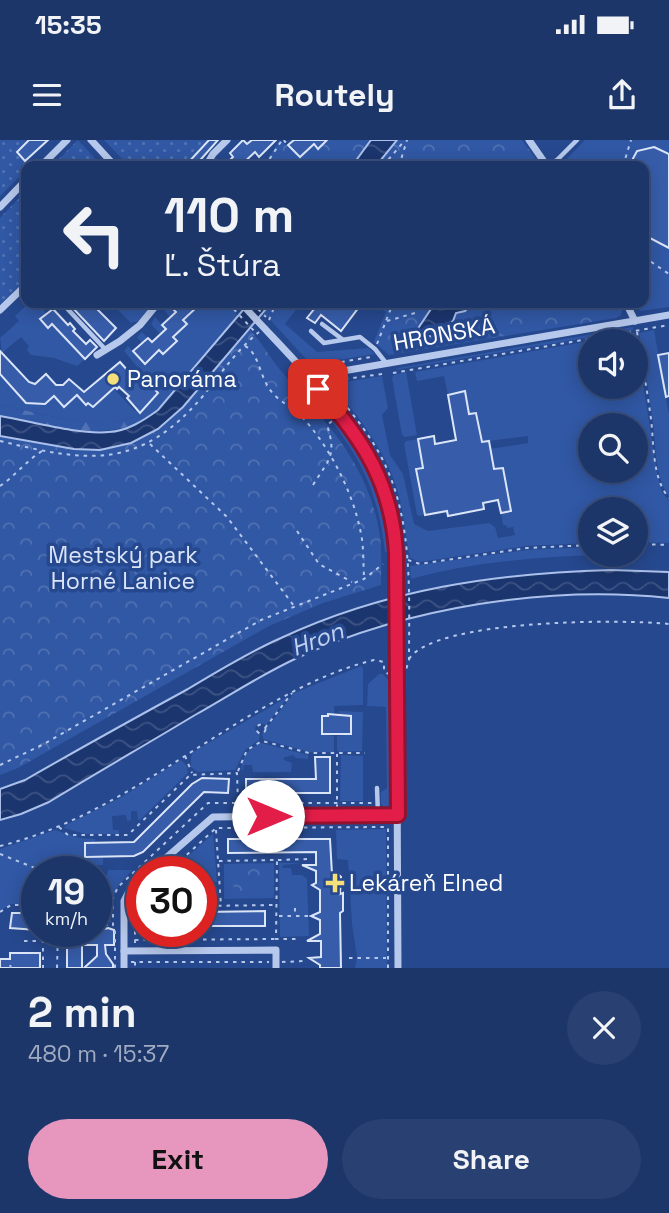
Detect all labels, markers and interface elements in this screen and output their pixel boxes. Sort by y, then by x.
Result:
text: 15:35 [35,8,102,42]
text: Routely [274,75,395,115]
icon: menu [28,76,66,114]
icon: share [603,76,641,114]
text: 110 m [164,184,294,246]
icon: left [49,189,140,280]
text: Ľ. Štúra [164,245,281,285]
street label: HRONSKÁ [391,310,497,358]
map controls [578,329,648,567]
button: sound [578,329,648,399]
pin [288,359,348,419]
place label: Panoráma [127,364,237,394]
icon: arrive [299,370,337,408]
marker: Panoráma [105,371,121,387]
button: search [578,413,648,483]
button: layers [578,497,648,567]
park label: Mestský park Horné Lanice [48,540,198,596]
water label: Hron [286,614,349,663]
position arrow [231,779,305,853]
speed limit sign: 30 [126,856,217,947]
place label: Lekáreň Elned [349,868,503,898]
text: 19 [48,870,85,914]
marker: Lekáreň Elned [327,875,343,891]
text: km/h [45,907,88,930]
text: 2 min [28,986,137,1039]
button: close [567,991,641,1065]
text: 480 m · 15:37 [28,1039,169,1069]
button: Exit [28,1119,328,1199]
button: Share [342,1119,641,1199]

